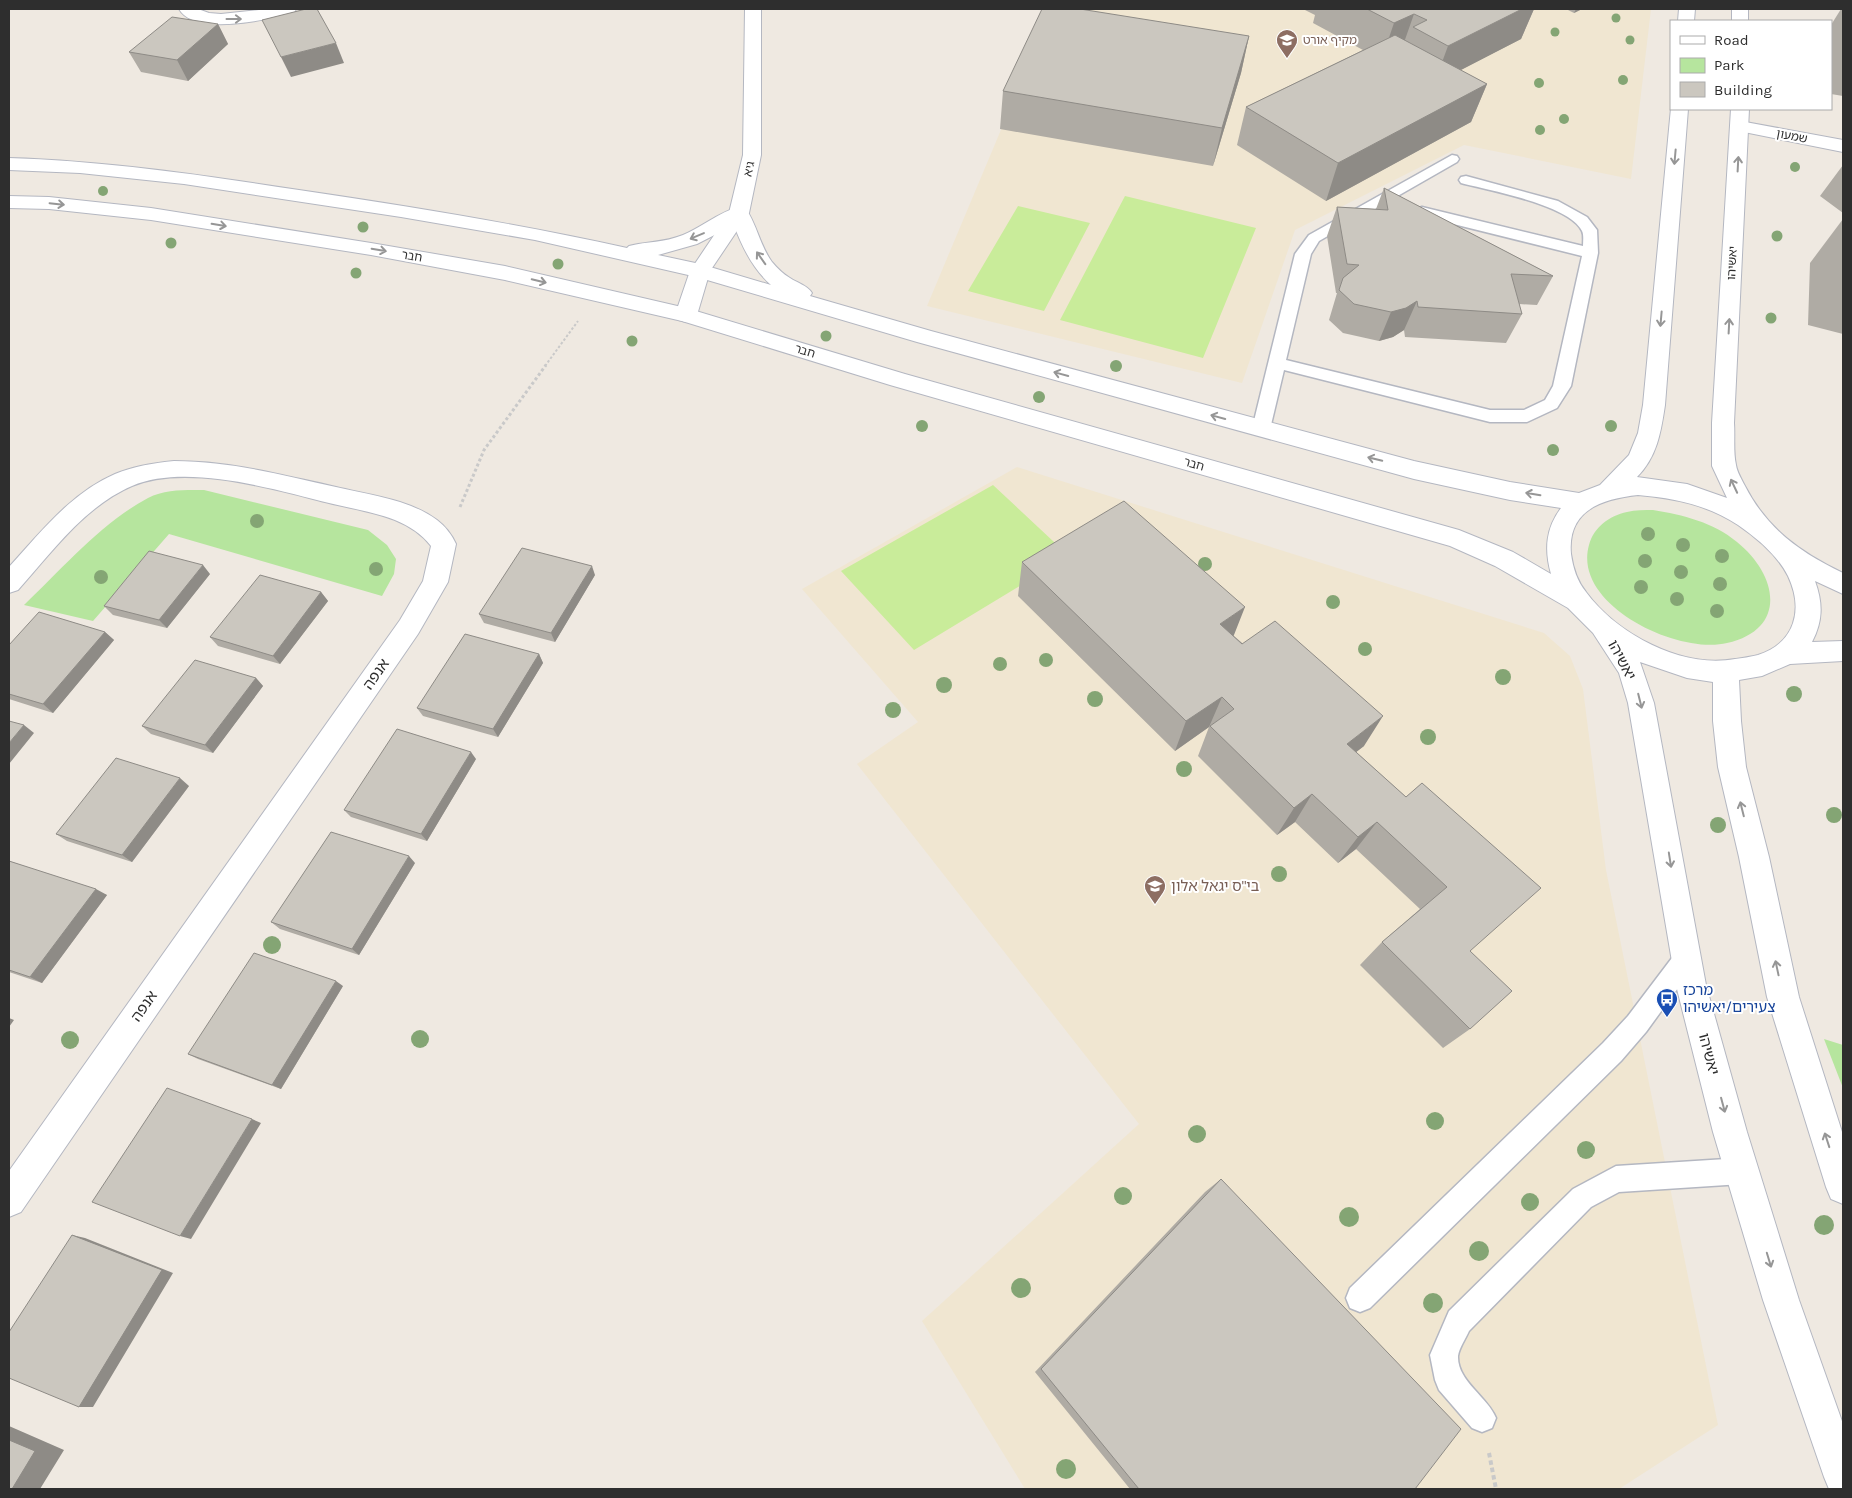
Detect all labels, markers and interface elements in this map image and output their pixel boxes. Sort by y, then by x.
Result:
one-way arrow [225,14,241,24]
legend [1670,20,1832,110]
school or university icon: מקיף אורט [1275,28,1299,59]
text: Road [1714,31,1749,49]
place label: מקיף אורט [1303,33,1357,47]
text: Park [1714,56,1744,74]
text: Building [1714,81,1772,99]
street label: שמעון [1775,126,1809,146]
one-way arrow [1670,149,1680,165]
one-way arrow [1734,156,1743,172]
street label: גיא [741,160,758,178]
one-way arrow [49,199,65,209]
one-way arrow [210,220,226,230]
one-way arrow [689,233,704,242]
one-way arrow [371,246,387,256]
street label: יאשיהו [1724,246,1740,280]
street label: חבר [401,247,423,265]
one-way arrow [756,251,766,265]
one-way arrow [530,277,546,286]
one-way arrow [1657,311,1666,327]
one-way arrow [1724,318,1733,334]
street label: חבר [793,341,817,361]
one-way arrow [1054,369,1070,379]
one-way arrow [1210,412,1226,422]
street label: חבר [1182,454,1206,474]
one-way arrow [1367,454,1383,464]
one-way arrow [1728,479,1738,494]
one-way arrow [1526,489,1542,499]
street label: יאשיהו [1604,637,1640,683]
street label: אנפה [359,655,393,693]
one-way arrow [1636,692,1645,708]
one-way arrow [1737,802,1746,818]
one-way arrow [1666,852,1676,868]
school or university icon: בי"ס יגאל אלון [1143,874,1167,905]
place label: בי"ס יגאל אלון [1171,877,1260,895]
one-way arrow [1772,960,1781,976]
place label: מרכז צעירים/יאשיהו [1683,981,1776,1016]
street label: אנפה [127,987,161,1025]
bus stop icon: מרכז צעירים/יאשיהו [1655,987,1679,1018]
street label: יאשיהו [1695,1031,1723,1077]
one-way arrow [1718,1096,1728,1112]
one-way arrow [1822,1133,1832,1149]
one-way arrow [1765,1252,1774,1268]

